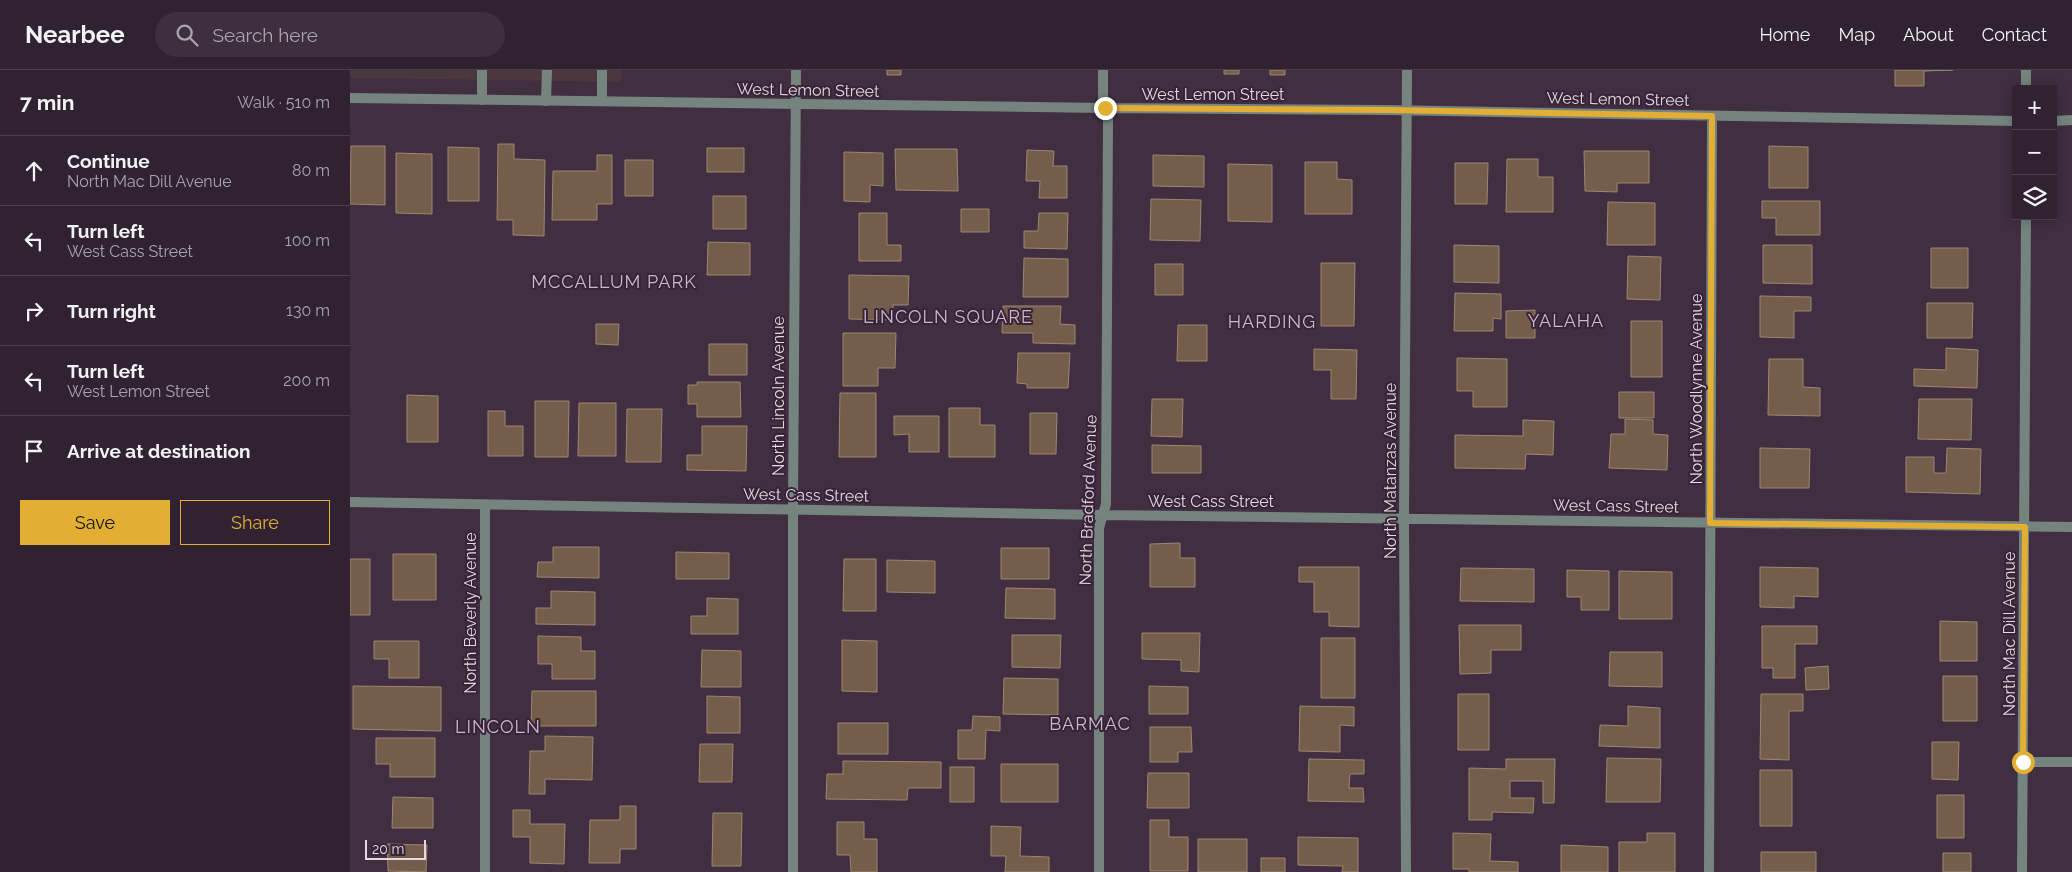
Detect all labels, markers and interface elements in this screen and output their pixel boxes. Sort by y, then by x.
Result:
search box [155,12,505,57]
text: Nearbee [25,20,125,49]
icon: search [173,21,201,49]
text: Search here [213,24,318,46]
text: Home [1759,24,1810,45]
text: Map [1838,24,1875,45]
text: About [1903,24,1954,45]
text: Contact [1982,24,2047,45]
street label: West Lemon Street [736,79,880,101]
street label: West Lemon Street [1142,85,1285,104]
map controls [2012,85,2057,220]
button: + [2012,85,2057,130]
street label: West Lemon Street [1546,88,1690,110]
text: 7 min [20,90,74,115]
text: Walk · 510 m [237,93,330,112]
route end [1094,97,1117,120]
button: − [2012,130,2057,175]
text: Continue [67,150,150,172]
icon: ahead [20,157,48,185]
text: 80 m [292,161,330,180]
text: North Mac Dill Avenue [67,172,232,191]
button: layers [2012,175,2057,220]
text: Turn left [67,220,144,242]
icon: left [20,227,48,255]
text: 100 m [285,231,330,250]
text: West Cass Street [67,242,193,261]
district label: MCCALLUM PARK [531,271,697,292]
street label: North Woodlynne Avenue [1687,294,1706,484]
icon: right [20,297,48,325]
text: Turn right [67,300,156,322]
text: 130 m [286,301,330,320]
district label: LINCOLN SQUARE [863,306,1033,327]
district label: YALAHA [1528,310,1604,331]
district label: HARDING [1228,311,1316,332]
street label: North Lincoln Avenue [769,316,788,476]
text: Turn left [67,360,144,382]
icon: left [20,367,48,395]
text: 200 m [283,371,330,390]
text: West Lemon Street [67,382,210,401]
street label: North Matanzas Avenue [1381,383,1400,559]
street label: North Bradford Avenue [1076,414,1100,586]
icon: arrive [20,437,48,465]
text: Arrive at destination [67,440,251,462]
street label: West Cass Street [743,484,870,506]
street label: West Cass Street [1148,492,1275,511]
street label: West Cass Street [1553,495,1680,517]
button: Save [20,500,170,545]
button: Share [180,500,330,545]
street label: North Beverly Avenue [461,532,480,694]
street label: North Mac Dill Avenue [2000,552,2019,716]
district label: BARMAC [1049,713,1131,734]
district label: LINCOLN [455,716,541,737]
route start [2012,751,2035,774]
scale bar [365,837,426,860]
text: 20 m [372,841,404,857]

